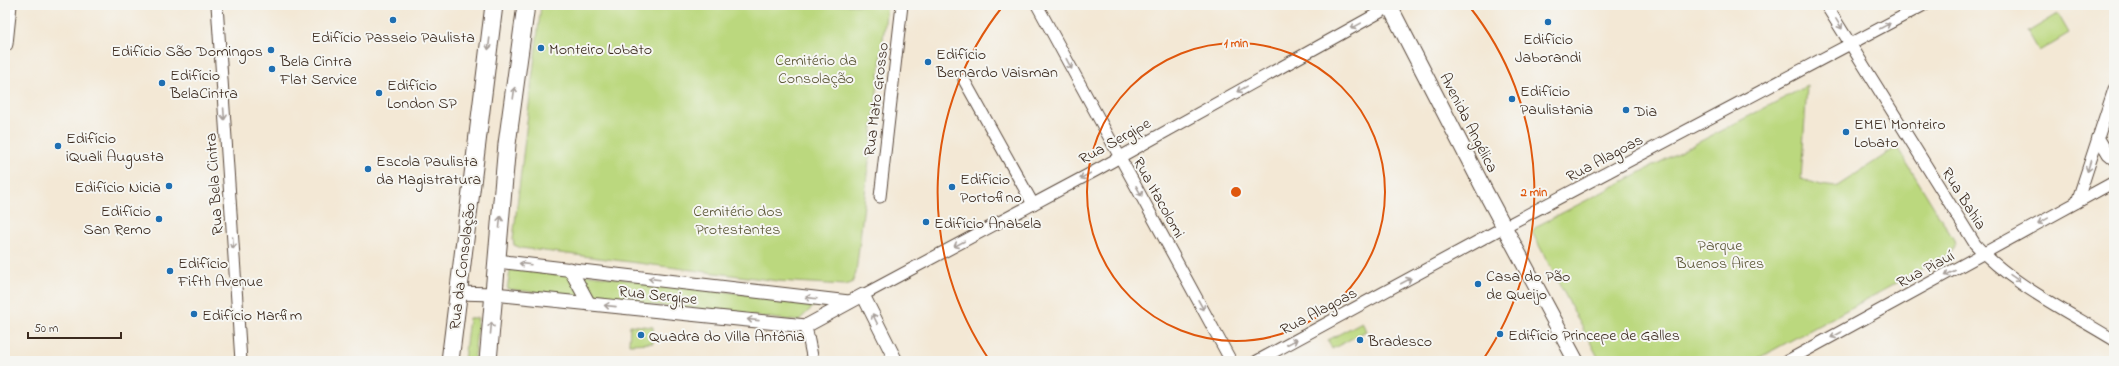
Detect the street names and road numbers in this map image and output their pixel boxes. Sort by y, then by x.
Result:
street label: Rua Mato Grosso [858,41,896,158]
street label: Avenida Angélica [1433,69,1504,177]
street label: Rua Sergipe [1075,112,1156,171]
street label: Rua Alagoas [1562,128,1648,189]
street label: Rua Bela Cintra [199,132,231,236]
street label: Rua Itacolomi [1126,153,1191,243]
street label: Rua Bahia [1935,163,1992,235]
street label: Rua da Consolação [443,201,483,331]
street label: Rua Piauí [1893,244,1959,295]
street label: Rua Sergipe [617,280,699,312]
street label: Rua Alagoas [1276,281,1362,342]

